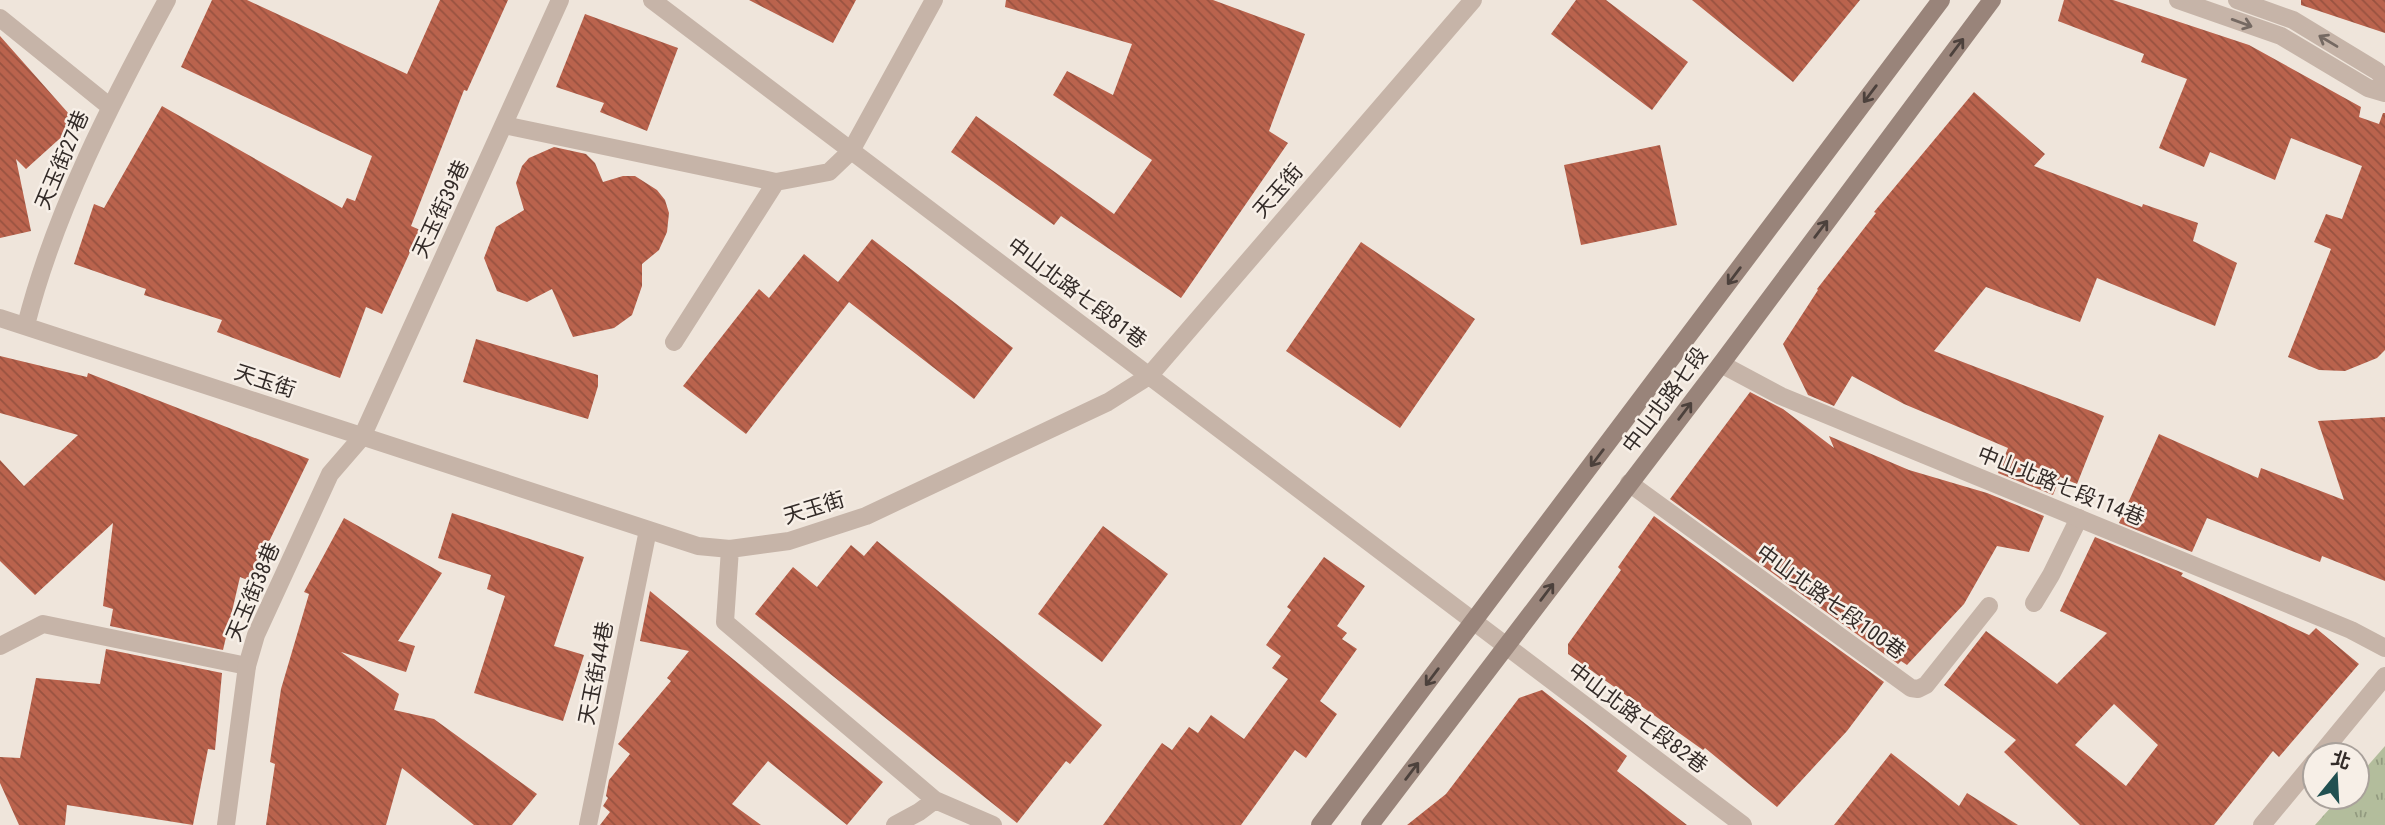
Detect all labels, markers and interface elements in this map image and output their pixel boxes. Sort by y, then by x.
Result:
one-way arrow [2231,18,2253,30]
one-way arrow [2319,34,2339,48]
one-way arrow [1950,38,1964,57]
one-way arrow [1863,84,1878,103]
street label: 天玉街27巷 [30,107,94,213]
street label: 天玉街39巷 [408,156,474,262]
street label: 天玉街 [1248,159,1308,223]
one-way arrow [1814,220,1828,239]
street label: 中山北路七段81巷 [1003,233,1151,353]
one-way arrow [1727,266,1741,285]
street label: 中山北路七段 [1618,342,1712,458]
street label: 天玉街 [231,360,299,402]
one-way arrow [1677,403,1692,421]
street label: 中山北路七段114巷 [1974,442,2148,530]
one-way arrow [1590,448,1605,467]
street label: 天玉街 [780,487,848,529]
street label: 天玉街38巷 [221,539,285,645]
street label: 中山北路七段100巷 [1752,540,1910,664]
one-way arrow [1539,583,1554,602]
street label: 天玉街44巷 [574,619,618,727]
street label: 中山北路七段82巷 [1564,658,1712,778]
one-way arrow [1425,667,1440,686]
north arrow [2301,741,2371,811]
text: 北 [2329,746,2354,774]
one-way arrow [1404,762,1419,780]

